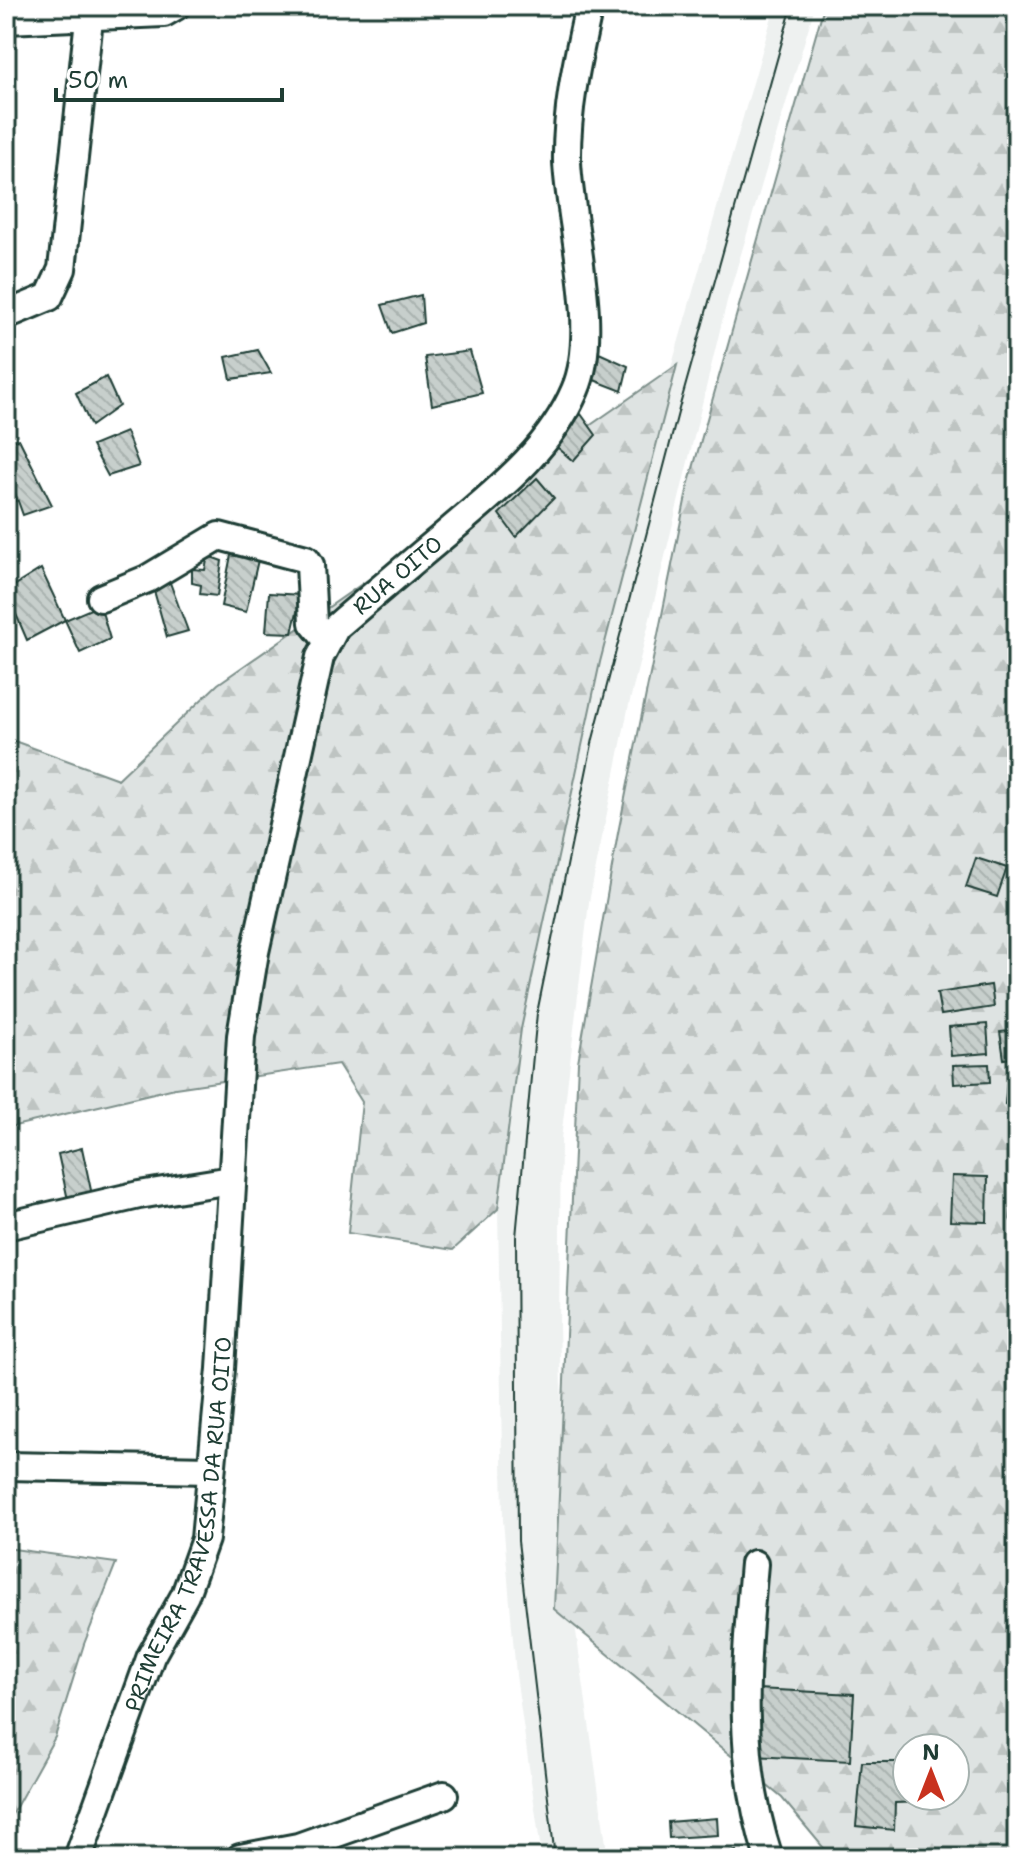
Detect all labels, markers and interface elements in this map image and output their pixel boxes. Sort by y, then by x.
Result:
scale bar [56,52,282,102]
text: 50 m [68,64,128,96]
street label: RUA OITO [347,529,448,621]
street label: PRIMEIRA TRAVESSA DA RUA OITO [118,1336,238,1716]
north arrow [891,1732,971,1812]
text: N [922,1738,940,1767]

